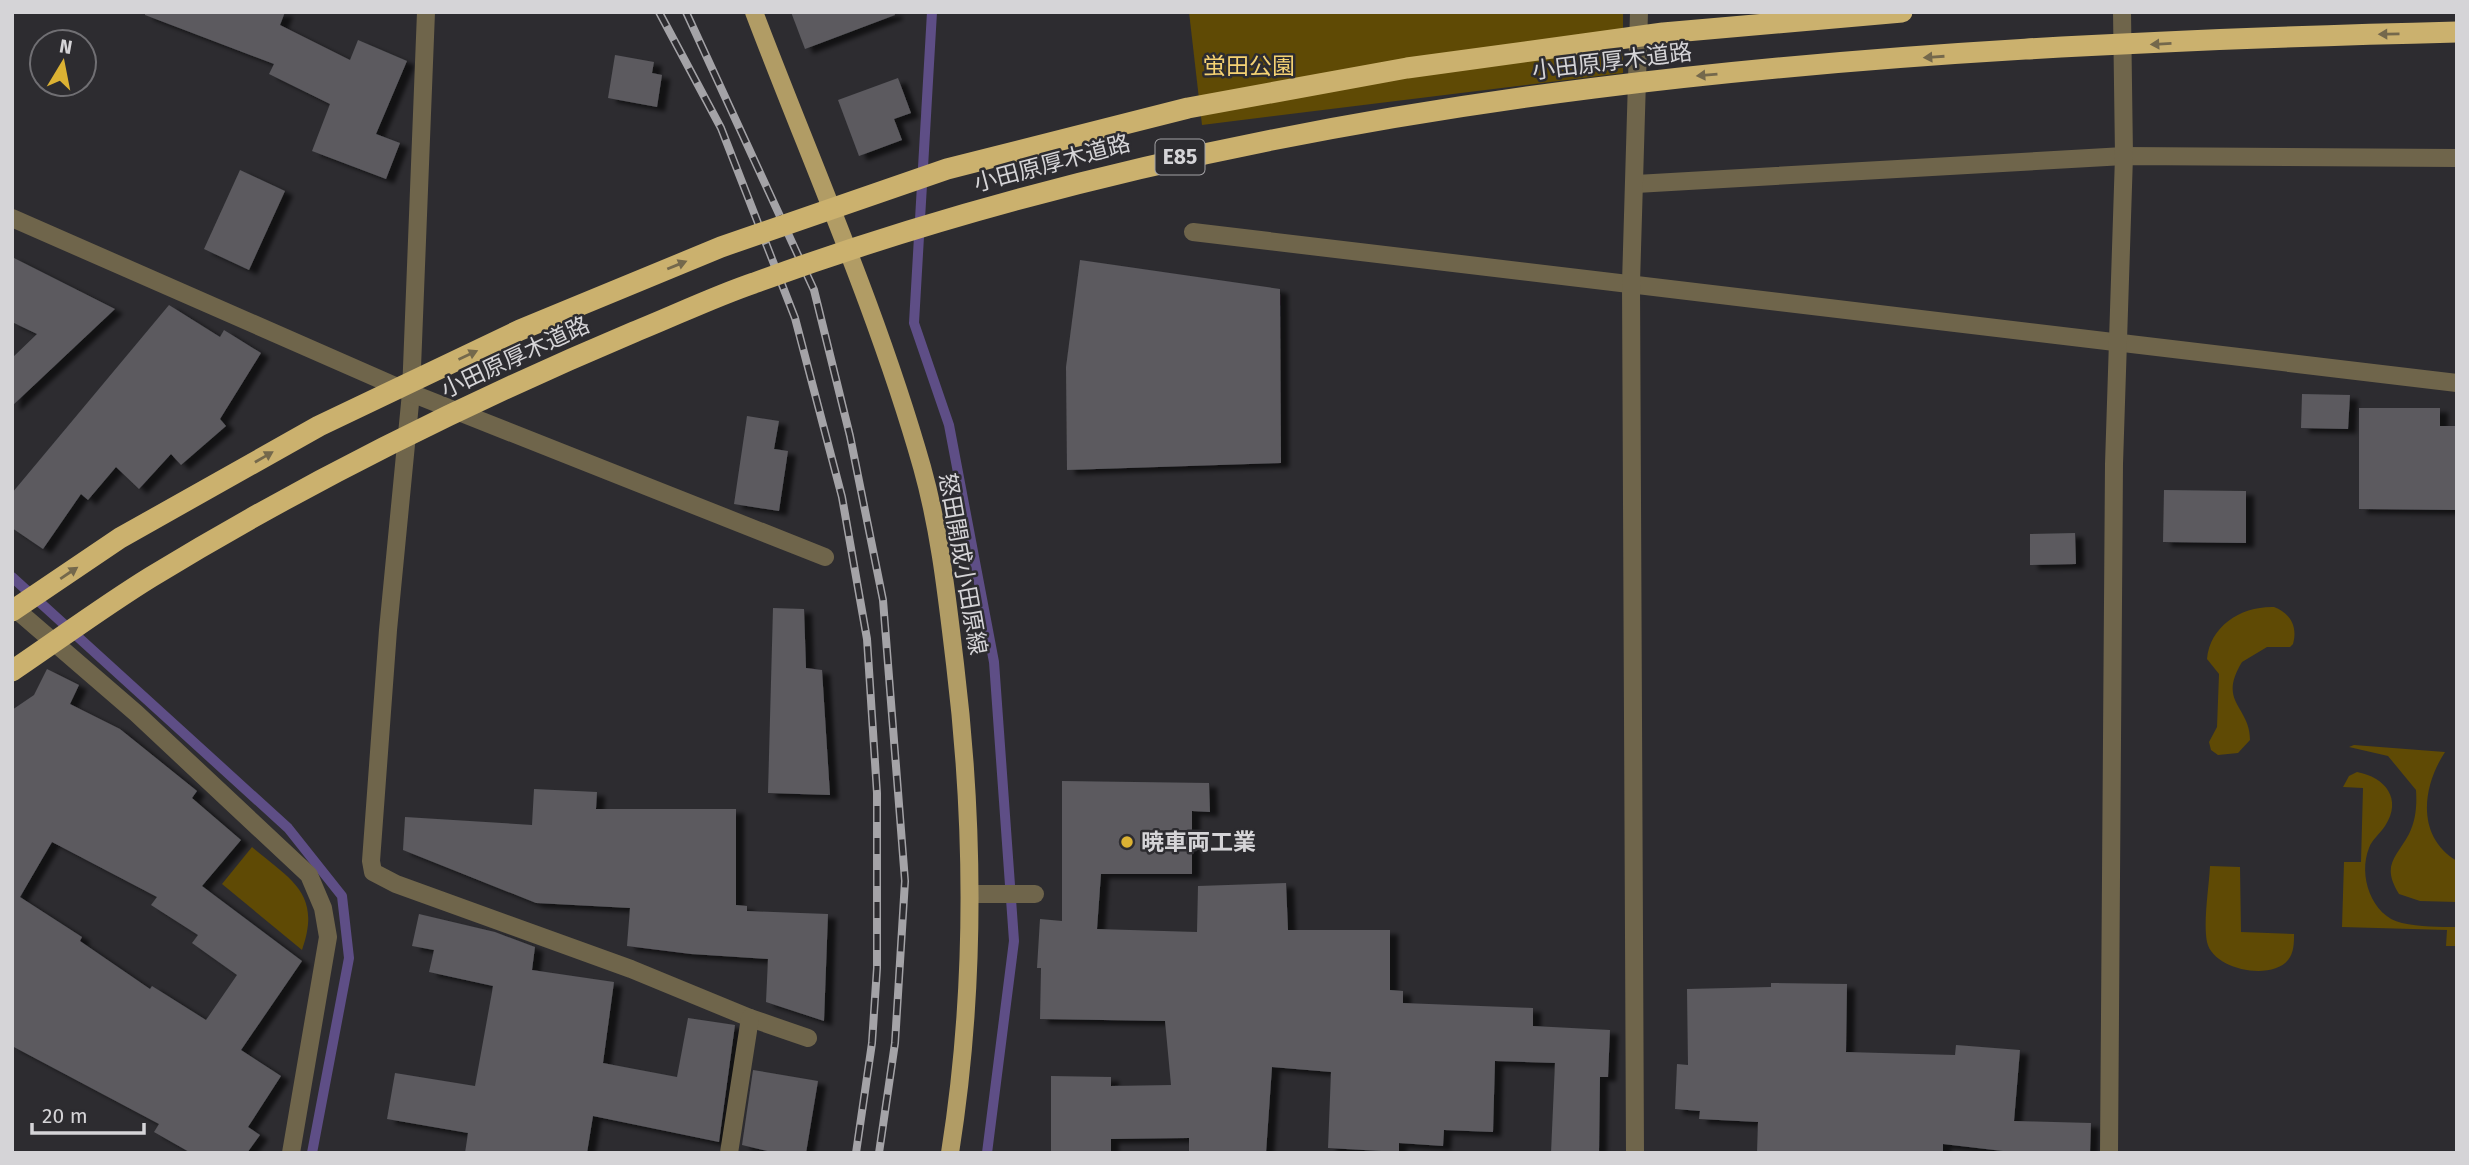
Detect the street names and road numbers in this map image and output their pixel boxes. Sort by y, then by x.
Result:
street label: 小田原厚木道路 [1530,37,1694,85]
street label: 小田原厚木道路 [971,129,1133,197]
road number: E85 [1156,140,1204,174]
street label: 小田原厚木道路 [436,310,594,404]
street label: 怒田開成小田原線 [933,471,993,657]

